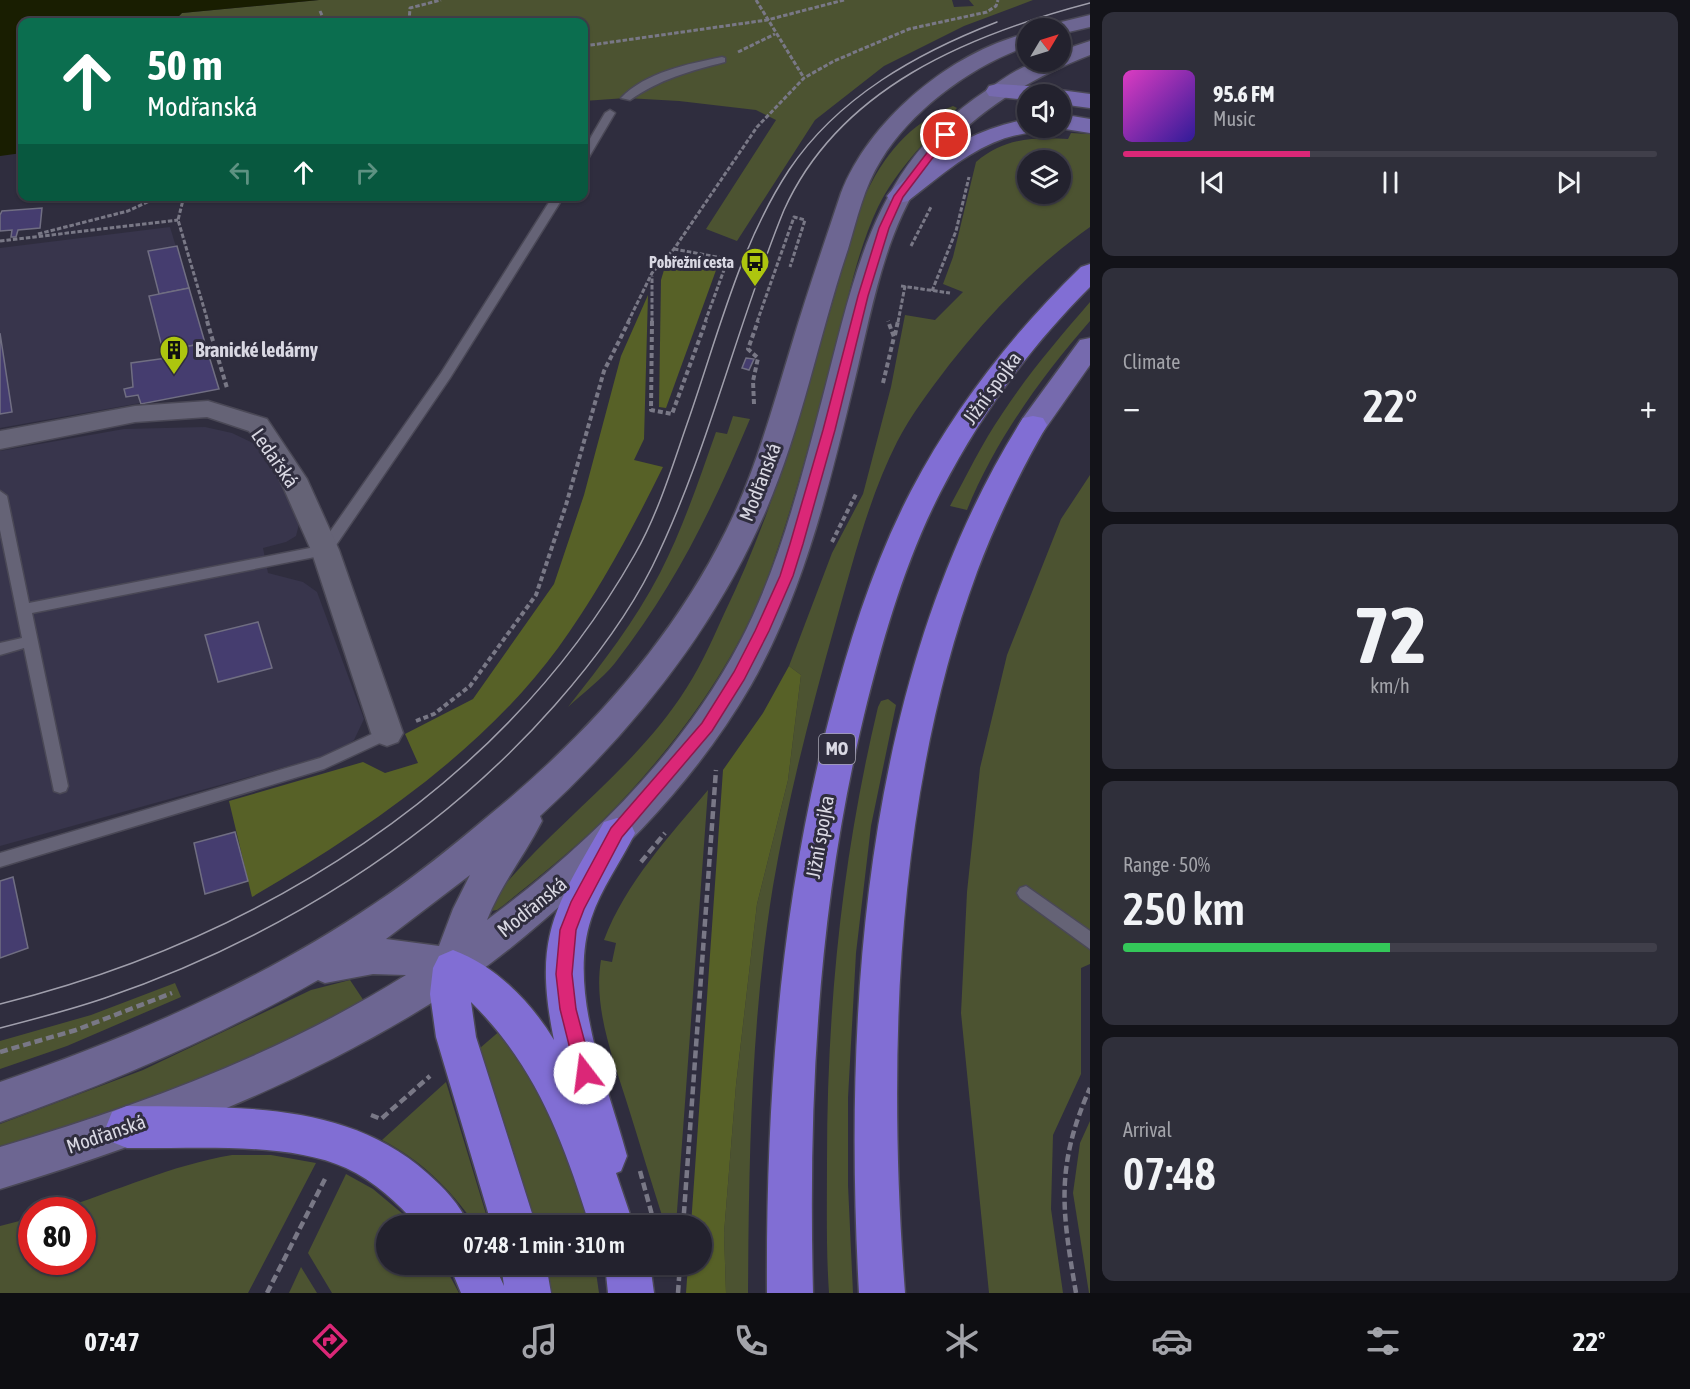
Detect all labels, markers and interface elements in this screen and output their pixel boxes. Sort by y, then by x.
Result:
north arrow [1017,18,1071,72]
map controls [1017,18,1071,204]
text: 50 m [147,41,222,89]
icon: ahead [48,42,126,120]
text: 95.6 FM [1213,81,1275,107]
button: sound [1017,84,1071,138]
text: Modřanská [147,91,258,122]
text: Music [1213,107,1255,130]
pin [920,109,971,160]
icon: arrive [929,118,962,151]
button: layers [1017,150,1071,204]
icon: left [224,156,257,189]
icon: ahead [287,156,320,189]
icon: right [350,156,383,189]
icon: previous [1196,166,1229,199]
icon: pause [1374,166,1407,199]
icon: next [1552,166,1585,199]
bus stop icon: Pobřežní cesta [739,246,771,288]
place label: Pobřežní cesta [649,253,734,271]
building icon: Branické ledárny [158,334,190,376]
place label: Branické ledárny [195,338,319,361]
street label: Jižní spojka [958,347,1026,428]
text: Climate [1123,350,1180,373]
text: 22° [1363,380,1417,432]
text: − [1123,387,1140,425]
text: + [1640,387,1657,425]
street label: Ledařská [247,424,304,492]
street label: Modřanská [734,439,785,524]
text: 72 [1353,590,1427,680]
text: km/h [1370,674,1410,697]
road number: MO [819,734,855,764]
street label: Jižní spojka [801,794,838,880]
text: Range · 50% [1123,853,1210,876]
street label: Modřanská [493,872,571,941]
text: 250 km [1123,883,1245,935]
position arrow [553,1041,617,1105]
street label: Modřanská [63,1109,148,1158]
text: Arrival [1123,1118,1172,1141]
text: 07:48 [1123,1148,1216,1200]
speed limit sign: 80 [18,1197,96,1275]
text: 07:48 · 1 min · 310 m [463,1232,625,1258]
icon: directions [309,1320,351,1362]
icon: music [519,1320,561,1362]
icon: phone [730,1320,772,1362]
icon: climate [941,1320,983,1362]
icon: car [1151,1320,1193,1362]
icon: filters [1362,1320,1404,1362]
text: 07:47 [84,1326,140,1357]
text: 22° [1573,1326,1606,1357]

